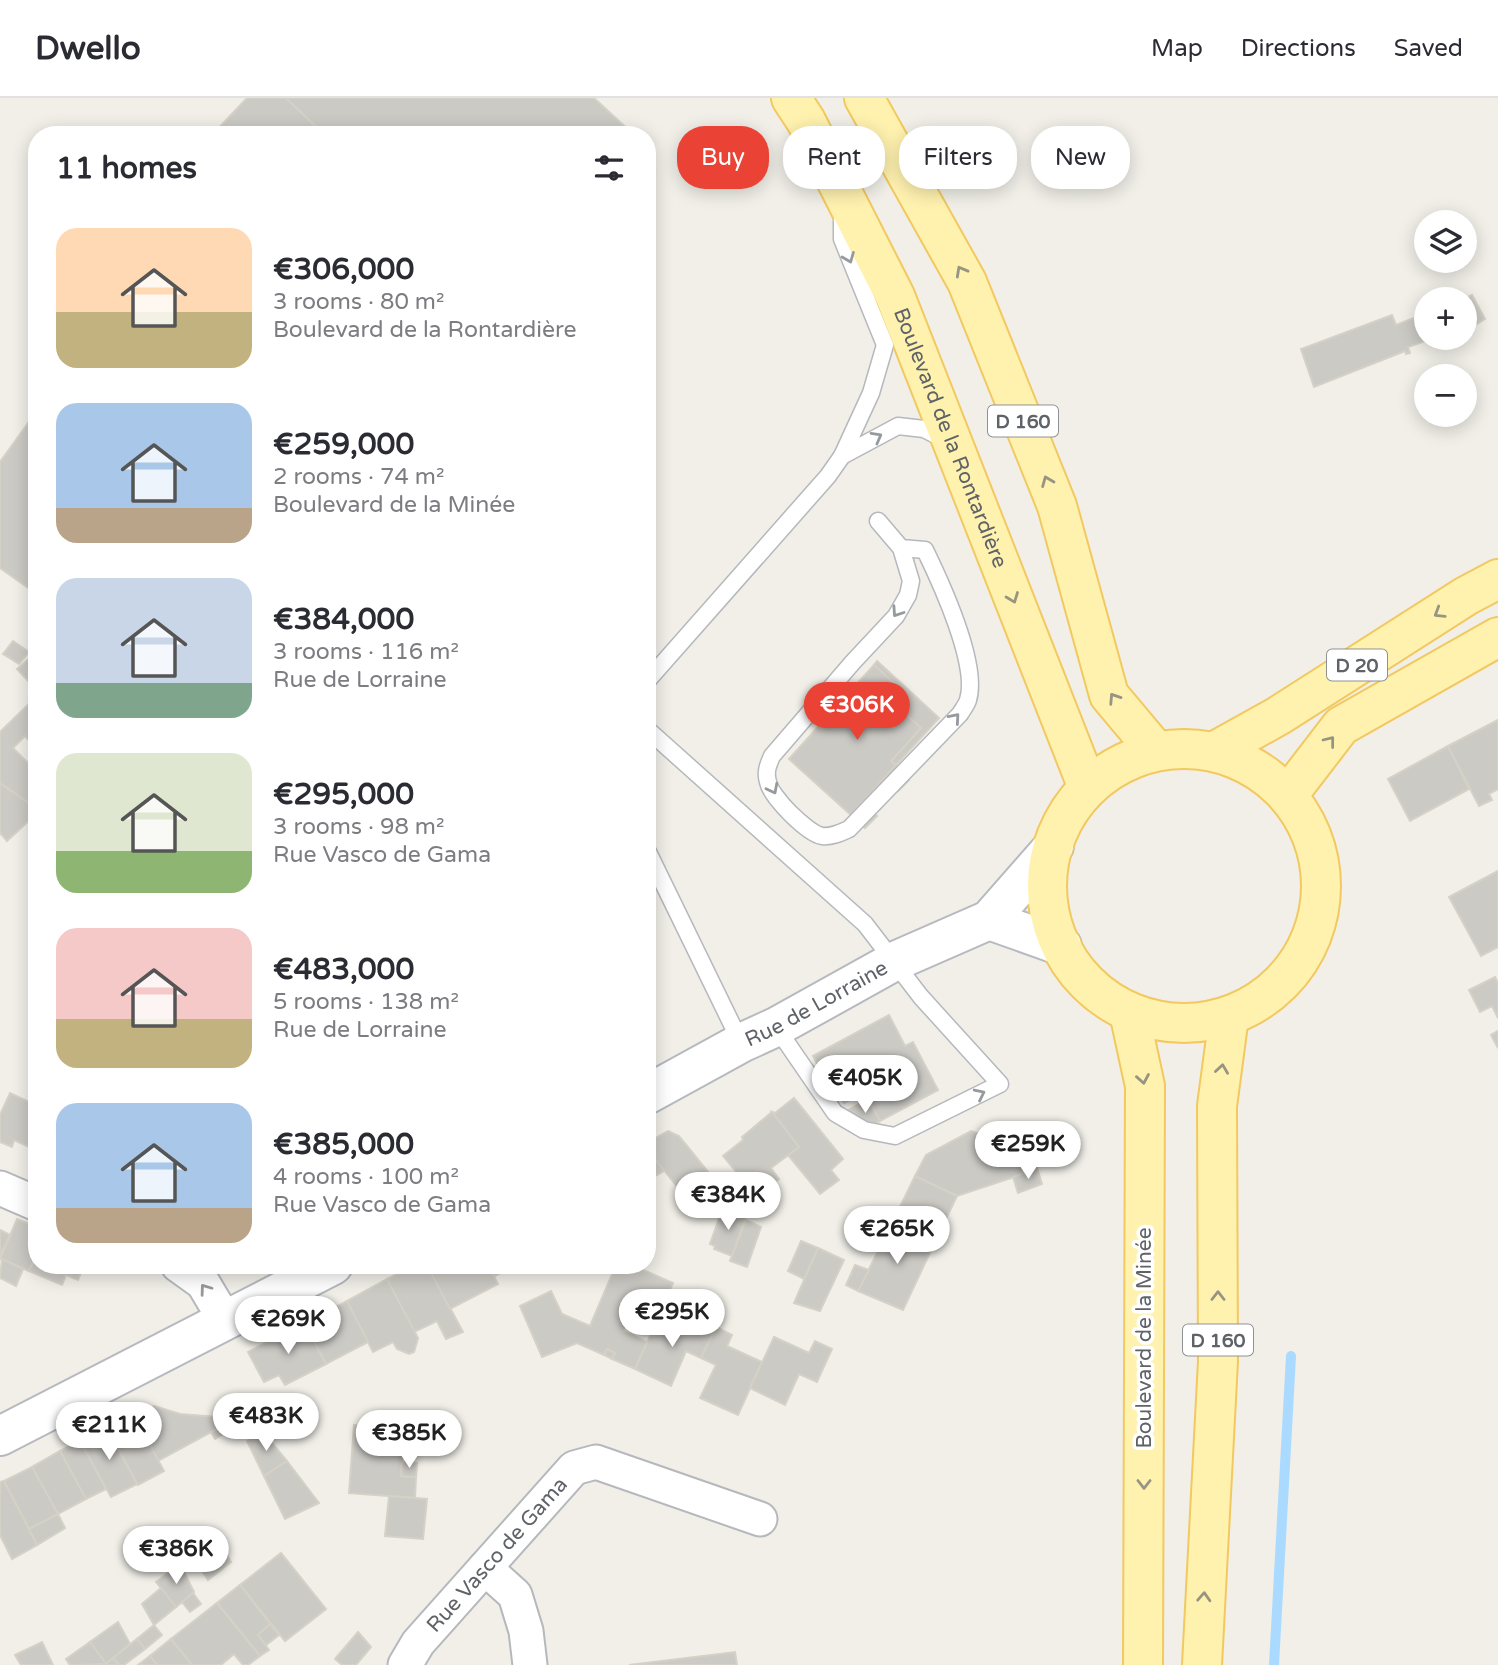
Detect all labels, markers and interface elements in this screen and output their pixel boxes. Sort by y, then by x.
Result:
text: Dwello [35,29,141,68]
text: Map [1151,34,1203,63]
text: Directions [1241,34,1356,63]
text: Saved [1394,34,1463,63]
chip: Buy [677,126,769,189]
chip: Rent [783,126,885,189]
chip: Filters [899,126,1017,189]
chip: New [1031,126,1130,189]
icon: filters [590,149,628,187]
text: 11 homes [56,150,197,187]
map controls [1414,210,1477,427]
button: layers [1414,210,1477,273]
text: €306,000 [273,251,414,288]
one-way arrow [841,251,855,263]
icon: home [112,256,196,340]
one-way arrow [956,266,969,278]
button: + [1414,287,1477,350]
text: 3 rooms · 80 m² [273,288,444,316]
street label: Boulevard de la Rontardière [888,304,1012,572]
text: Boulevard de la Rontardière [273,316,577,344]
button: − [1414,364,1477,427]
road number: D 160 [988,406,1058,436]
text: €259,000 [273,426,414,463]
icon: home [112,431,196,515]
one-way arrow [869,432,882,445]
text: 2 rooms · 74 m² [273,463,444,491]
one-way arrow [1041,476,1055,488]
text: Boulevard de la Minée [273,491,515,519]
one-way arrow [1005,591,1019,604]
text: €384,000 [273,601,414,638]
one-way arrow [893,604,906,617]
one-way arrow [1434,605,1447,618]
icon: home [112,606,196,690]
text: 3 rooms · 116 m² [273,638,459,666]
road number: D 20 [1327,650,1387,680]
text: Rue de Lorraine [273,666,446,694]
pin: €306K [808,682,906,742]
text: €306K [820,691,894,719]
one-way arrow [1109,693,1122,706]
one-way arrow [947,713,959,726]
one-way arrow [1321,736,1334,748]
text: €295,000 [273,776,414,813]
icon: home [112,781,196,865]
one-way arrow [764,782,778,795]
text: 3 rooms · 98 m² [273,813,444,841]
text: Rue Vasco de Gama [273,841,491,869]
text: €483,000 [273,951,414,988]
street label: Rue de Lorraine [741,955,892,1052]
icon: home [112,956,196,1040]
text: 5 rooms · 138 m² [273,988,459,1016]
text: Rue de Lorraine [273,1016,446,1044]
pin: €405K [816,1056,914,1115]
one-way arrow [1214,1063,1229,1075]
text: €405K [828,1064,902,1092]
one-way arrow [1135,1073,1150,1085]
one-way arrow [973,1089,985,1103]
pin: €259K [979,1122,1077,1181]
text: €385,000 [273,1126,414,1163]
text: €259K [991,1130,1065,1158]
icon: home [112,1131,196,1215]
text: 4 rooms · 100 m² [273,1163,459,1191]
pin: €384K [679,1172,777,1232]
text: €384K [691,1181,765,1209]
text: Rue Vasco de Gama [273,1191,491,1219]
pin: €265K [848,1206,946,1266]
text: €265K [860,1215,934,1243]
street label: Boulevard de la Minée [1132,1227,1157,1449]
one-way arrow [201,1284,213,1297]
pin: €295K [623,1290,721,1349]
one-way arrow [1210,1290,1226,1301]
pin: €269K [239,1296,337,1356]
text: €295K [635,1298,709,1326]
text: €269K [251,1305,325,1333]
road number: D 160 [1183,1324,1253,1356]
pin: €483K [217,1394,315,1453]
pin: €211K [60,1402,158,1462]
text: €483K [229,1402,303,1430]
pin: €385K [360,1410,458,1470]
text: €211K [72,1411,146,1439]
text: €385K [372,1419,446,1447]
street label: Rue Vasco de Gama [422,1472,573,1638]
one-way arrow [1136,1479,1152,1489]
pin: €386K [127,1526,225,1586]
text: €386K [139,1535,213,1563]
one-way arrow [1196,1591,1211,1602]

